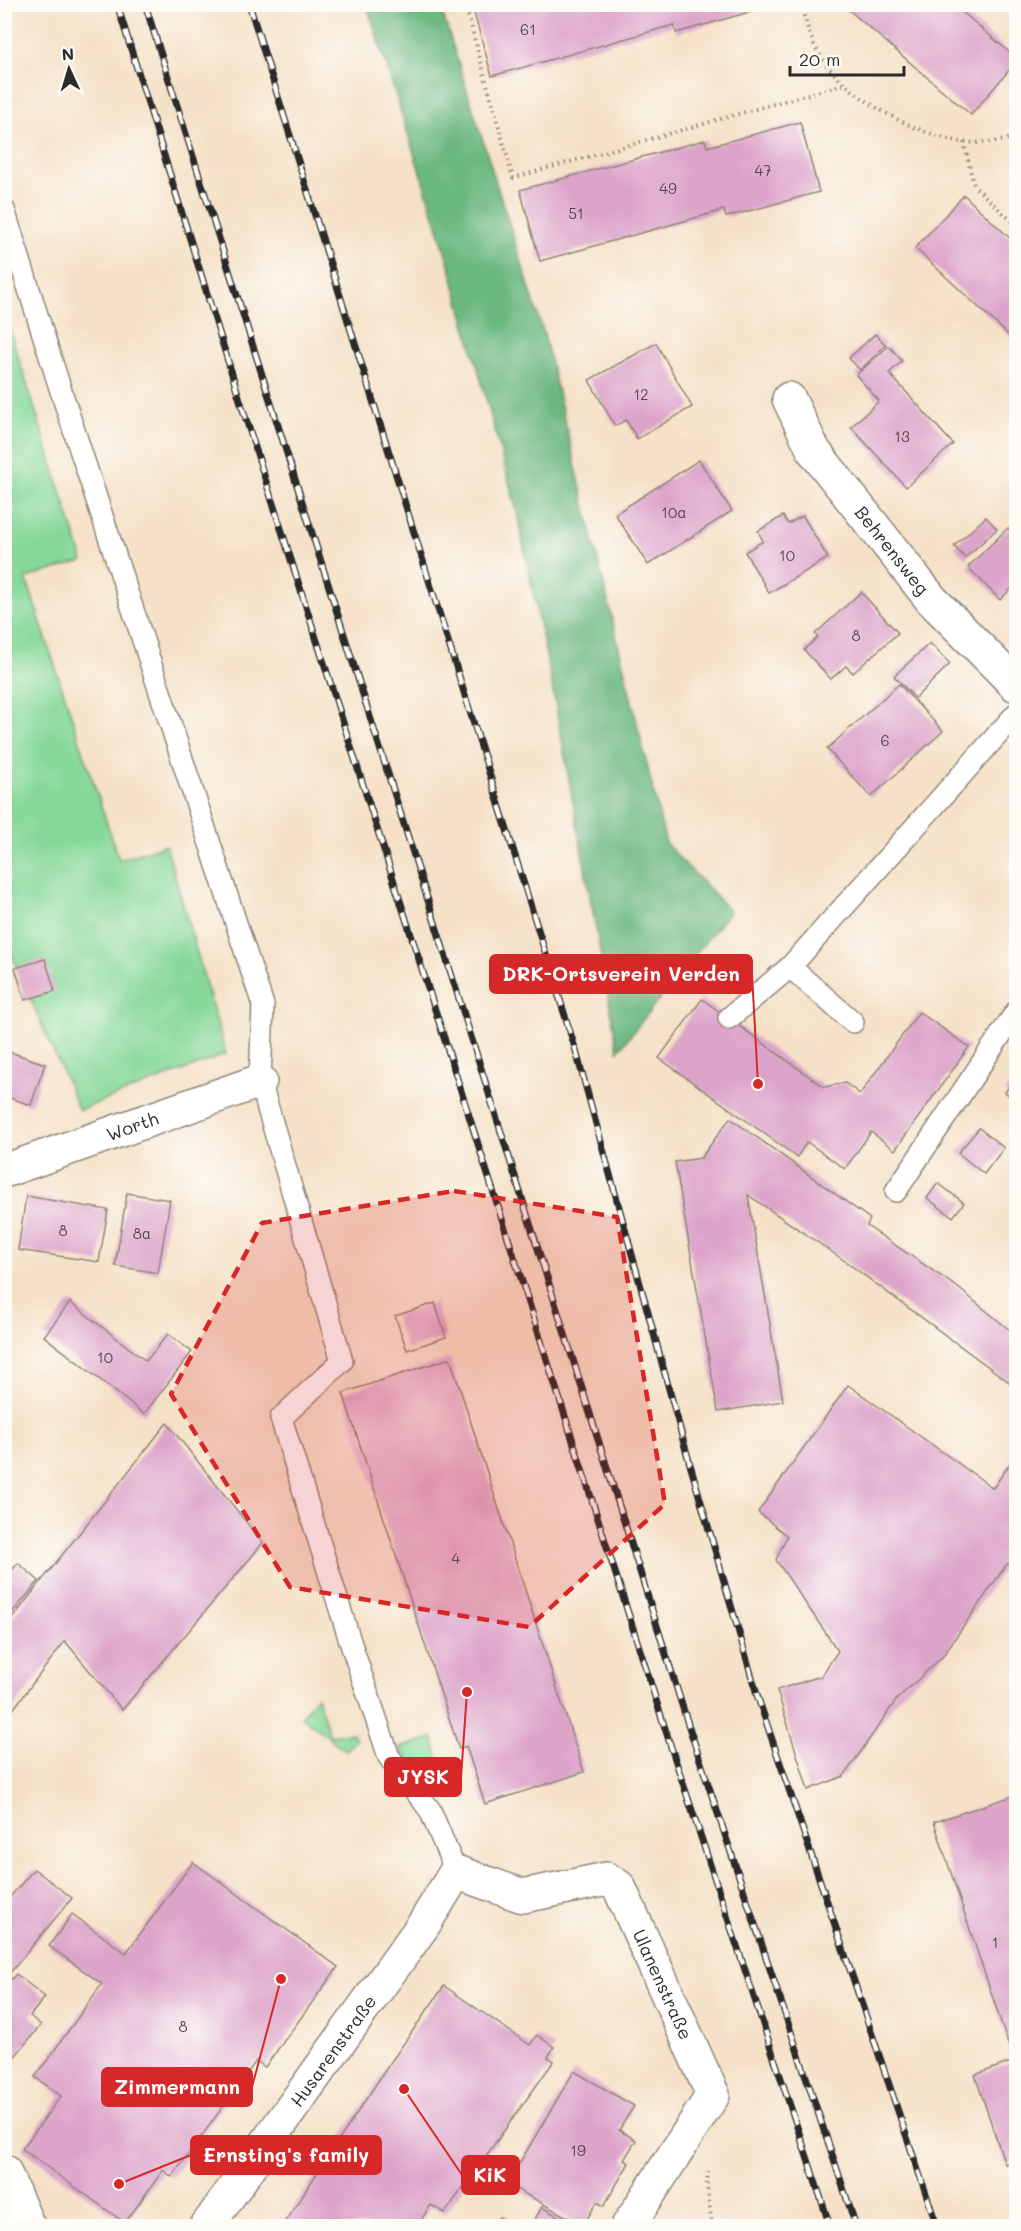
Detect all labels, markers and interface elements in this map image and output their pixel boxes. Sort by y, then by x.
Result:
house number: 61 [520,19,536,39]
north arrow [39,39,99,99]
scale bar [790,39,904,77]
text: N [61,43,75,64]
text: 20 m [799,47,840,71]
house number: 47 [754,160,772,180]
house number: 49 [659,178,677,198]
house number: 51 [568,203,584,223]
house number: 12 [633,384,649,404]
house number: 13 [894,426,910,446]
street label: Behrensweg [850,501,935,599]
house number: 10a [661,502,687,522]
house number: 10 [779,545,795,565]
house number: 8 [851,625,861,645]
house number: 6 [880,730,890,750]
callout: DRK-Ortsverein Verden [490,955,752,993]
text: DRK-Ortsverein Verden [502,960,740,986]
street label: Worth [103,1106,162,1146]
house number: 8 [58,1220,68,1240]
house number: 8a [133,1223,151,1243]
house number: 10 [97,1347,113,1367]
house number: 4 [452,1548,461,1568]
callout: JYSK [385,1758,461,1796]
text: JYSK [397,1763,449,1789]
street label: Ulanenstraße [628,1925,698,2043]
house number: 1 [992,1932,998,1952]
street label: Husarenstraße [285,1990,381,2111]
house number: 8 [178,2016,188,2036]
callout: Zimmermann [102,2068,252,2106]
text: Zimmermann [114,2073,240,2099]
callout: Ernsting's family [191,2136,381,2174]
house number: 19 [570,2140,586,2160]
text: Ernsting's family [203,2141,369,2167]
callout: KiK [462,2156,519,2194]
text: KiK [473,2161,507,2187]

